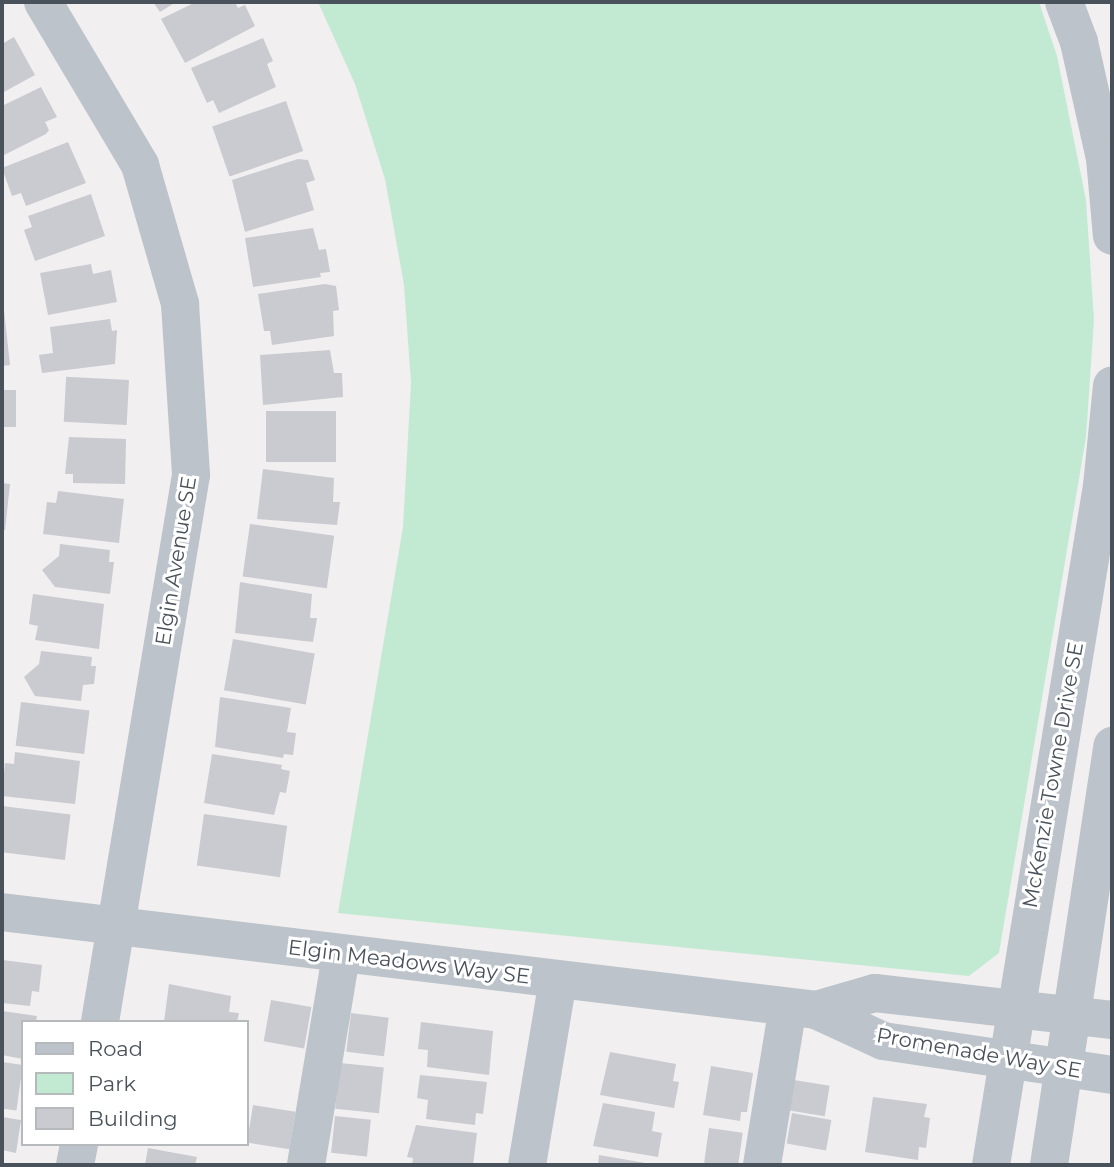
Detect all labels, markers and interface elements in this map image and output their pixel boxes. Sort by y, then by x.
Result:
street label: Elgin Avenue SE [150,475,202,647]
street label: McKenzie Towne Drive SE [1017,640,1089,910]
street label: Elgin Meadows Way SE [287,935,531,989]
legend [21,1020,248,1146]
street label: Promenade Way SE [874,1023,1084,1083]
text: Road [88,1036,143,1061]
text: Park [88,1071,136,1096]
text: Building [88,1106,178,1131]

